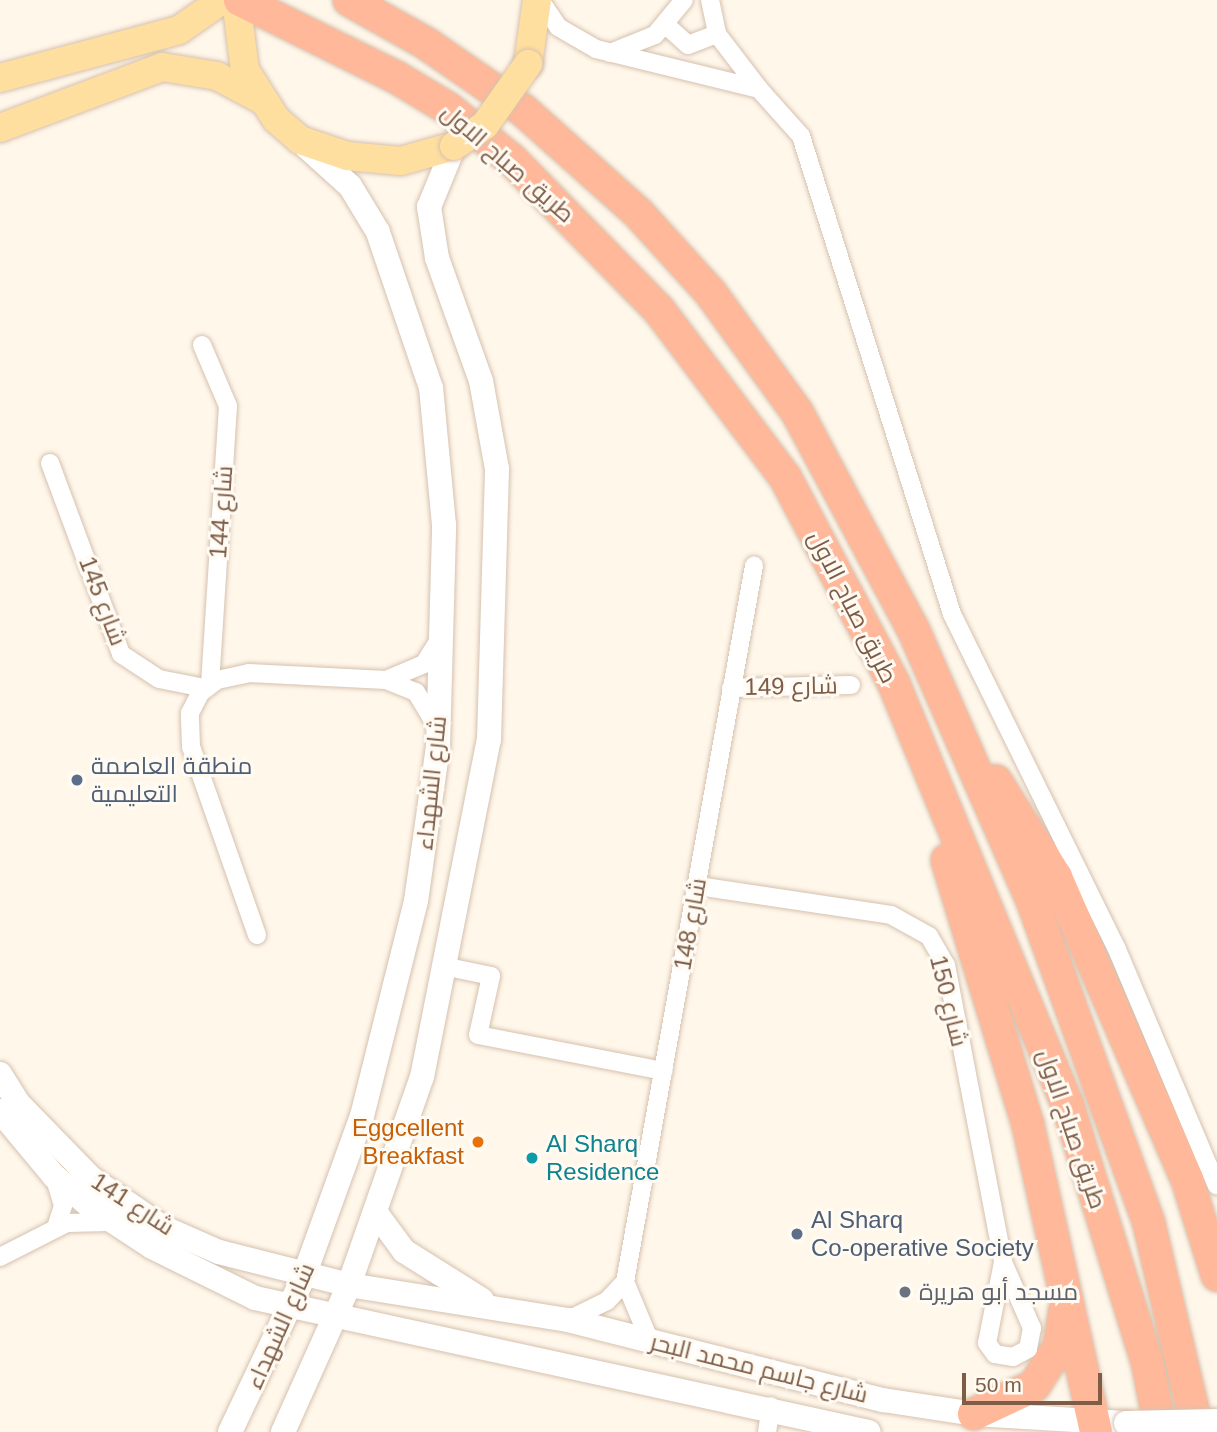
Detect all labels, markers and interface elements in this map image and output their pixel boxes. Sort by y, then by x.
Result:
street label: طريق صباح الاول [436,97,580,229]
street label: شارع 144 [203,465,239,559]
street label: طريق صباح الاول [802,526,904,688]
street label: شارع 145 [73,552,133,650]
street label: شارع 149 [744,671,838,701]
street label: شارع الشهداء [410,714,452,852]
place label: منطقة العاصمة التعليمية [91,752,252,808]
marker: منطقة العاصمة التعليمية [69,772,85,788]
street label: شارع 148 [668,876,712,972]
street label: شارع 150 [924,952,974,1050]
street label: طريق صباح الاول [1031,1045,1113,1213]
place label: Eggcellent Breakfast [352,1114,464,1170]
place label: Al Sharq Residence [546,1130,659,1186]
marker: Eggcellent Breakfast [470,1134,486,1150]
marker: Al Sharq Residence [524,1150,540,1166]
street label: شارع 141 [86,1167,180,1241]
place label: Al Sharq Co-operative Society [811,1206,1034,1262]
marker: Al Sharq Co-operative Society [789,1226,805,1242]
street label: شارع الشهداء [239,1258,321,1394]
place label: مسجد أبو هريرة [919,1278,1078,1306]
marker: مسجد أبو هريرة [897,1284,913,1300]
street label: شارع جاسم محمد البحر [647,1327,871,1409]
scale bar [965,1358,1105,1402]
text: 50 m [975,1373,1022,1396]

